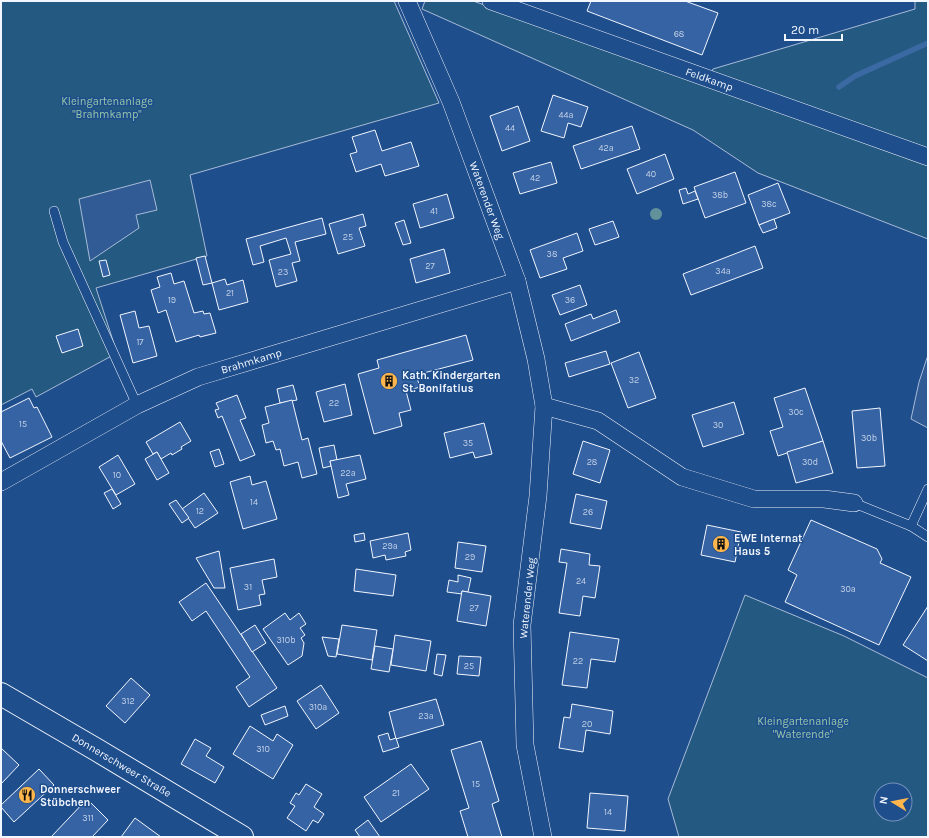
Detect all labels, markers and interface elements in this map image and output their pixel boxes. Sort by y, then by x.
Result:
scale bar [785,16,842,42]
text: 20 m [791,23,819,37]
house number: 68 [674,29,685,39]
street label: Feldkamp [684,65,735,94]
park label: Kleingartenanlage "Brahmkamp" [61,95,153,121]
house number: 44a [558,110,574,120]
house number: 44 [505,123,515,133]
house number: 42a [598,143,614,153]
street label: Waterender Weg [467,160,507,242]
house number: 40 [646,169,656,179]
house number: 42 [530,173,540,183]
house number: 38b [712,190,728,200]
house number: 38c [761,199,777,209]
house number: 41 [430,206,438,216]
house number: 25 [343,232,353,242]
house number: 38 [547,249,558,259]
house number: 27 [425,261,435,271]
house number: 34a [715,266,731,276]
house number: 23 [278,267,288,277]
house number: 21 [226,288,234,298]
house number: 19 [168,295,176,305]
house number: 36 [565,295,575,305]
house number: 17 [136,337,144,347]
street label: Brahmkamp [219,346,283,377]
place label: Kath. Kindergarten St. Bonifatius [402,369,501,395]
building icon: Kath. Kindergarten St. Bonifatius [379,371,399,391]
house number: 32 [629,375,639,385]
house number: 22 [329,398,339,408]
house number: 30c [788,407,804,417]
house number: 15 [19,419,27,429]
house number: 30 [713,420,723,430]
house number: 30b [861,433,877,443]
house number: 35 [463,438,473,448]
house number: 28 [587,457,598,467]
house number: 30d [802,457,818,467]
house number: 22a [340,468,356,478]
house number: 10 [113,470,121,480]
house number: 14 [250,497,258,507]
house number: 12 [196,506,204,516]
house number: 26 [583,507,593,517]
place label: EWE Internat Haus 5 [734,532,803,558]
building icon: EWE Internat Haus 5 [711,534,731,554]
house number: 29a [382,541,398,551]
house number: 29 [465,552,475,562]
street label: Waterender Weg [517,556,538,639]
house number: 24 [576,576,586,586]
house number: 31 [244,582,252,592]
house number: 30a [840,584,856,594]
house number: 27 [469,603,479,613]
house number: 310b [277,635,295,645]
house number: 22 [573,656,583,666]
house number: 25 [464,661,474,671]
house number: 312 [121,696,135,706]
house number: 310a [309,702,327,712]
house number: 23a [418,711,434,721]
park label: Kleingartenanlage "Waterende" [757,715,849,741]
house number: 20 [582,719,592,729]
street label: Donnerschweer Straße [69,731,174,800]
house number: 310 [256,744,270,754]
house number: 15 [472,779,480,789]
north arrow [873,782,913,822]
place label: Donnerschweer Stübchen [40,783,121,809]
restaurant icon: Donnerschweer Stübchen [17,785,37,805]
house number: 21 [392,788,400,798]
text: N [877,795,891,805]
house number: 14 [604,807,612,817]
house number: 311 [82,813,94,823]

